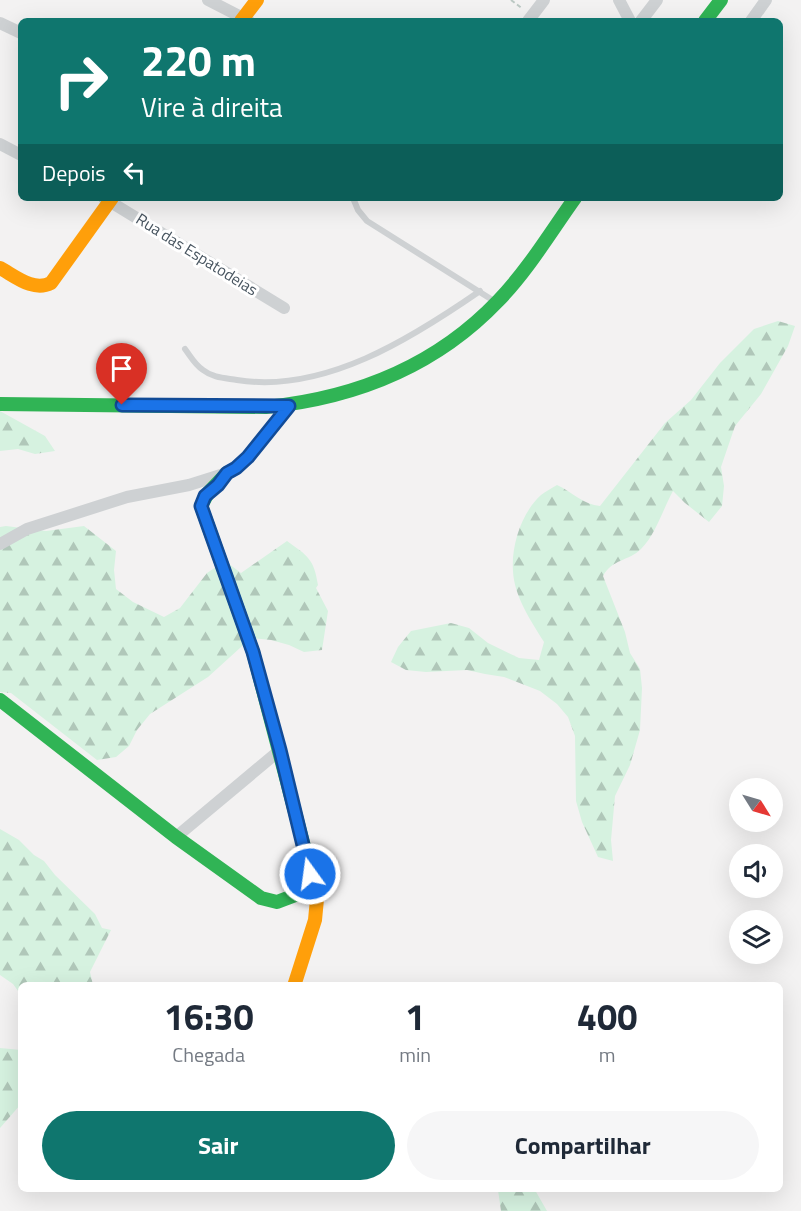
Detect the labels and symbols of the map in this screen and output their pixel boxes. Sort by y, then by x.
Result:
street label: Rua das Espatodeias [131,207,263,301]
pin [96,343,147,405]
north arrow [729,778,783,832]
position arrow [278,842,342,906]

